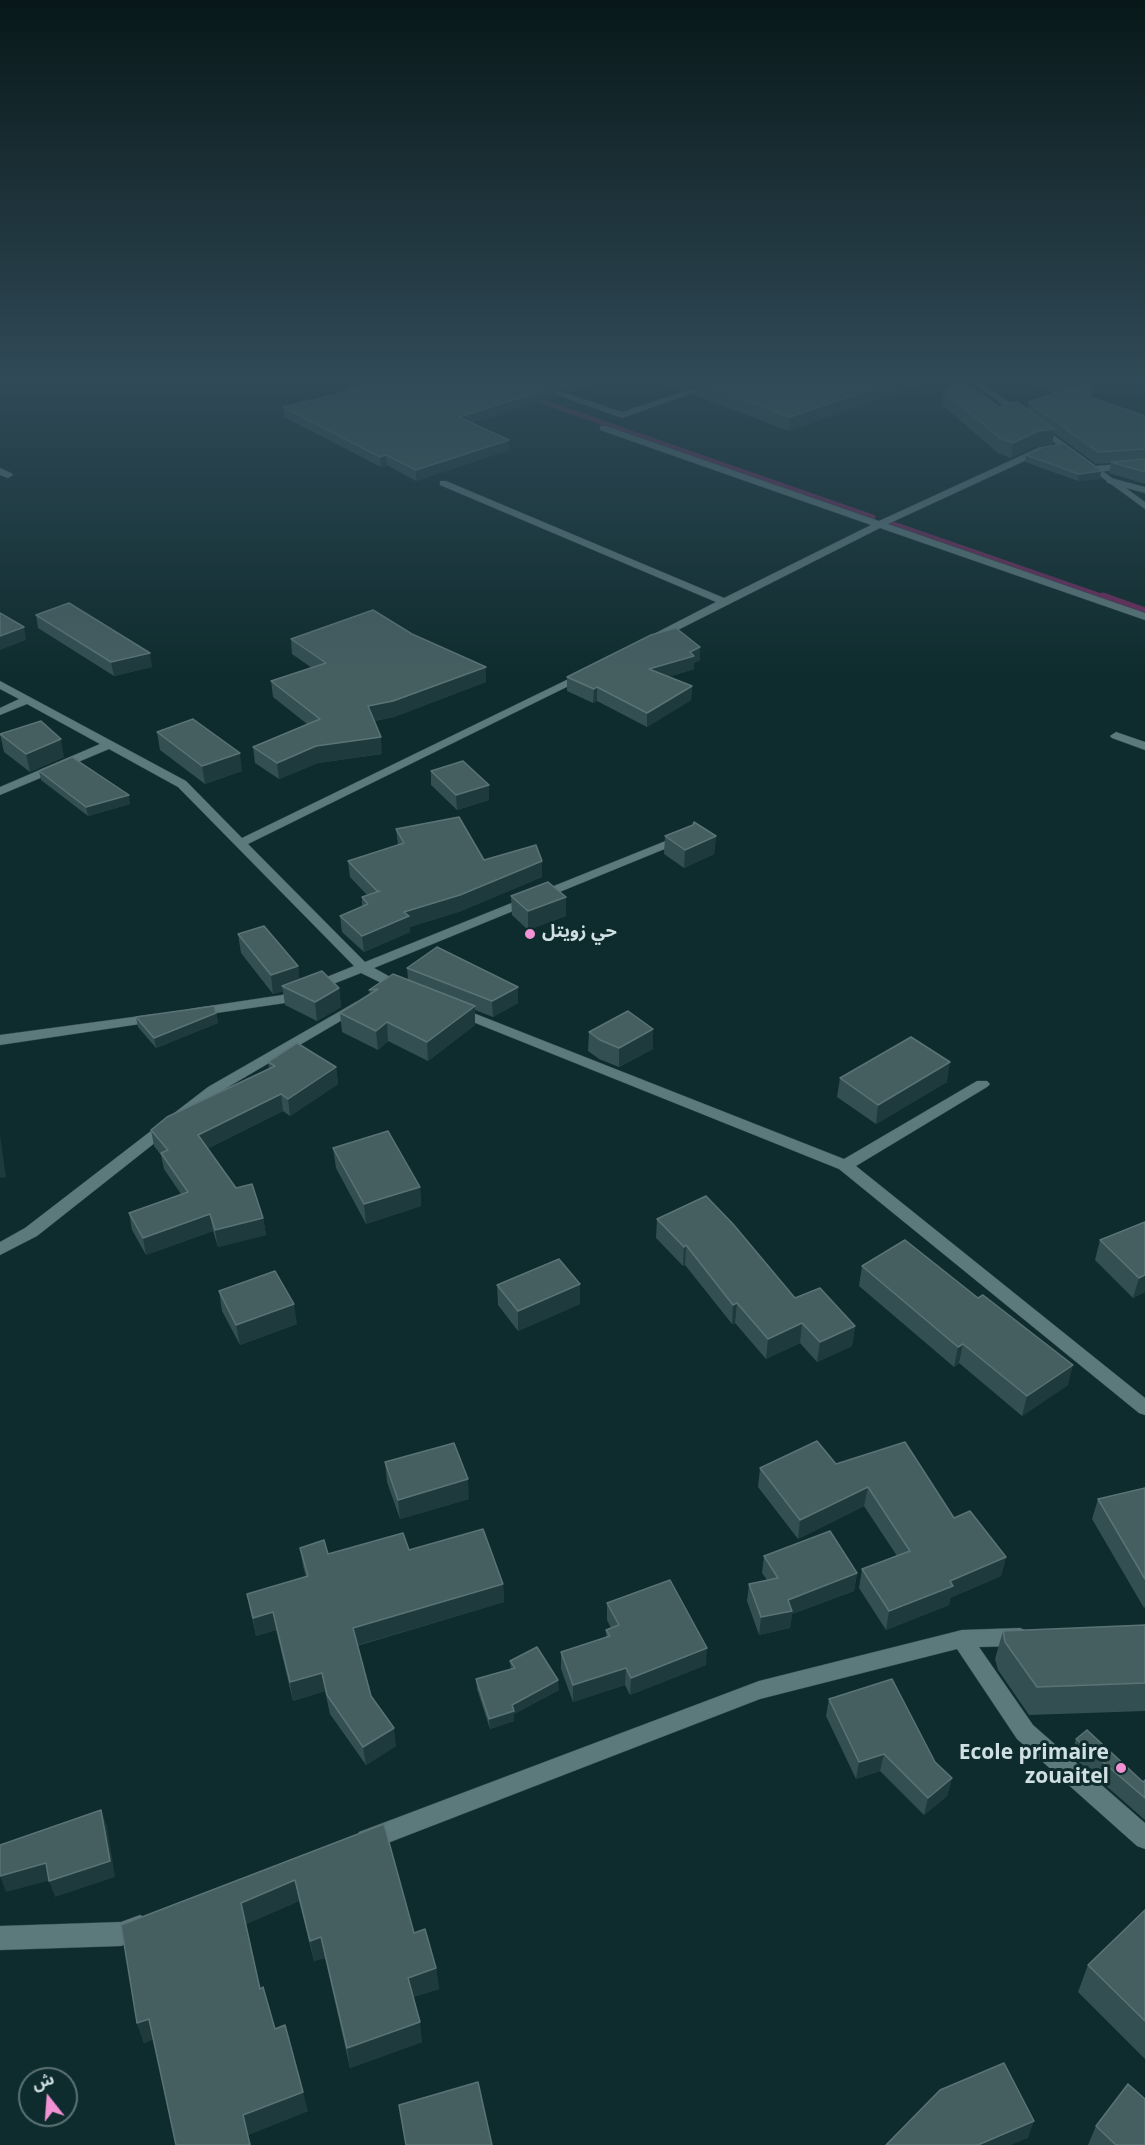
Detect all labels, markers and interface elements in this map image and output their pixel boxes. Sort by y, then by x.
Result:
place label: حي زويتل [542,923,617,945]
marker: حي زويتل [523,927,537,941]
place label: Ecole primaire zouaitel [959,1743,1109,1793]
marker: Ecole primaire zouaitel [1114,1761,1128,1775]
text: ش [28,2062,59,2101]
north arrow [18,2067,78,2127]

